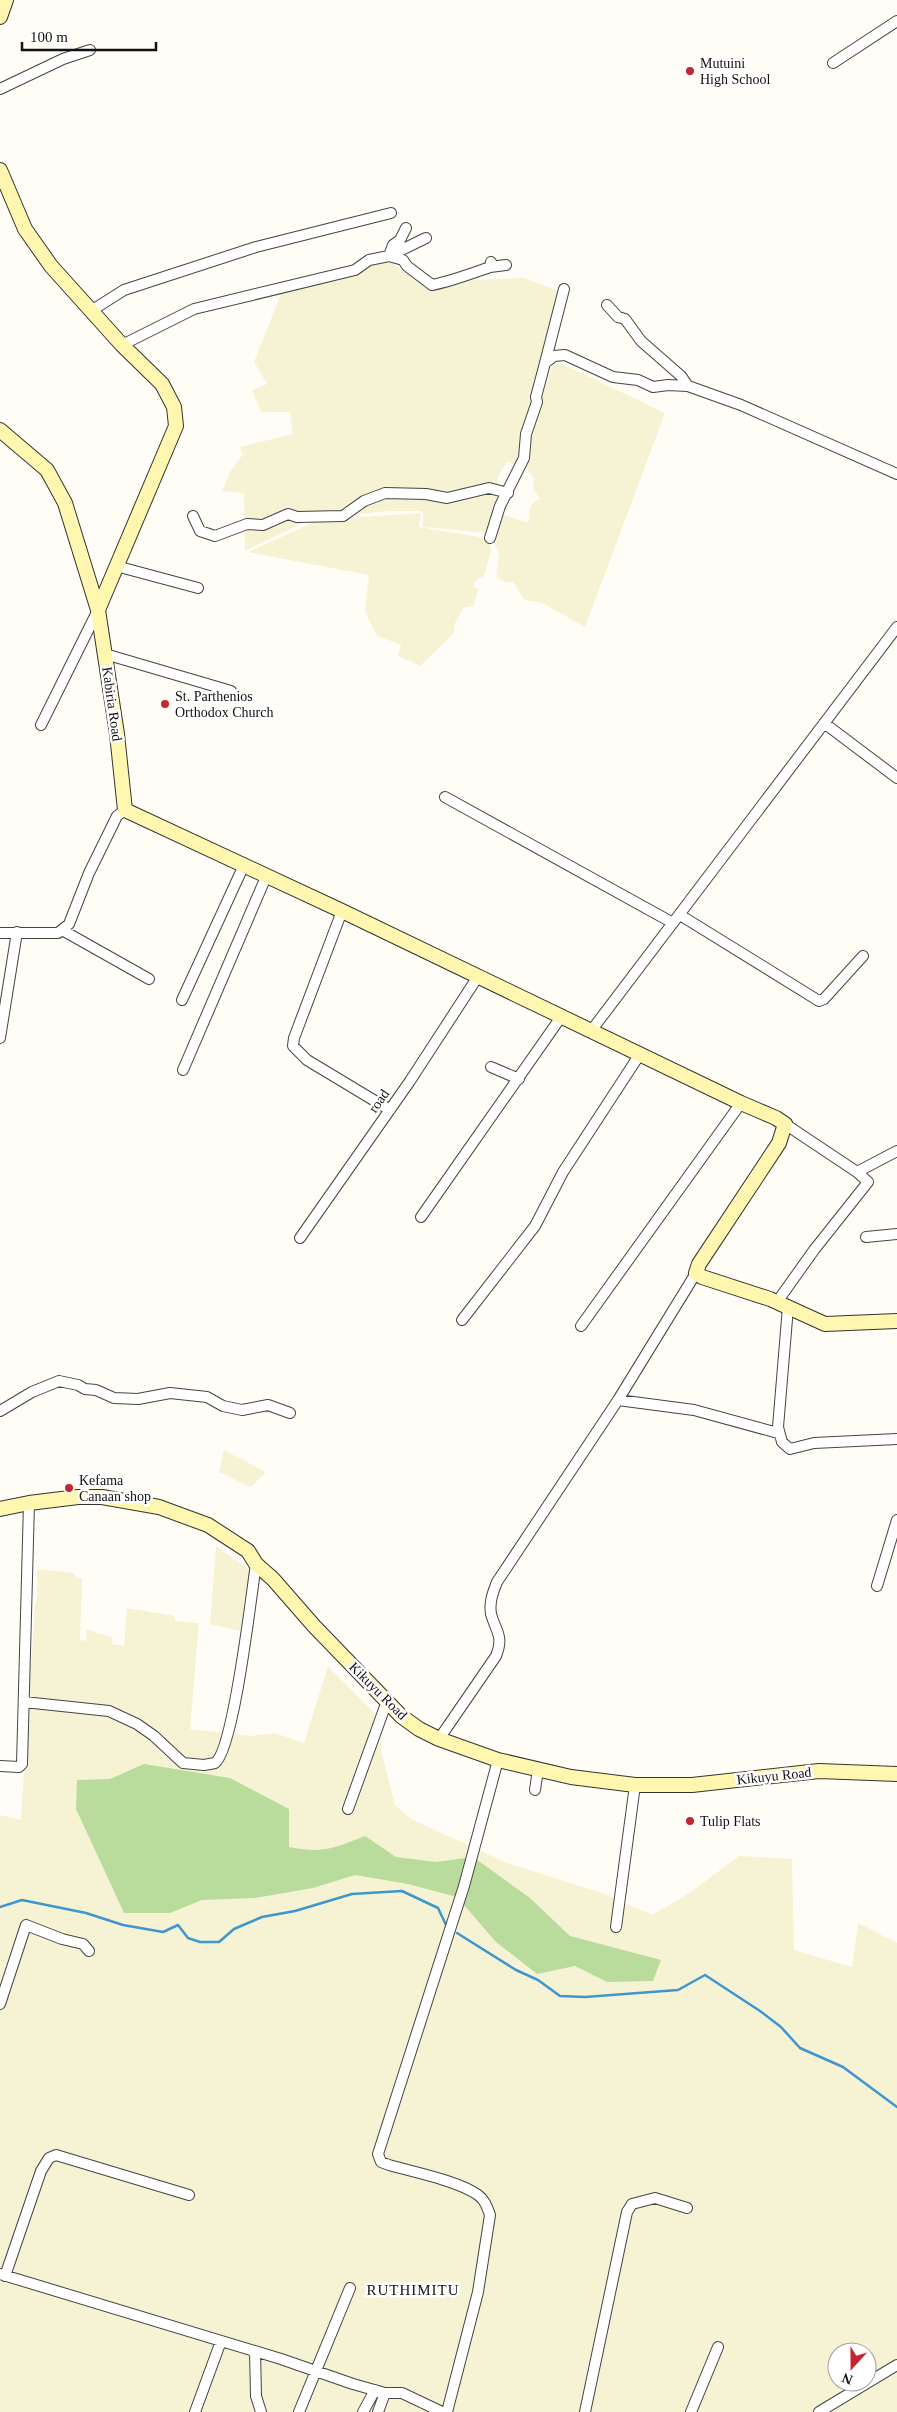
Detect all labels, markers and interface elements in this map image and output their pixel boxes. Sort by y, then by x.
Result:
scale bar [22,20,156,52]
text: 100 m [30,29,68,45]
place label: Mutuini High School [700,56,771,87]
marker: Mutuini High School [684,65,696,77]
street label: Kabiria Road [99,666,125,742]
place label: St. Parthenios Orthodox Church [175,689,273,720]
marker: St. Parthenios Orthodox Church [159,698,171,710]
street label: road [366,1087,392,1115]
place label: Kefama Canaan shop [79,1473,151,1504]
marker: Kefama Canaan shop [63,1482,75,1494]
street label: Kikuyu Road [346,1659,410,1723]
street label: Kikuyu Road [736,1765,812,1787]
place label: Tulip Flats [700,1814,761,1829]
marker: Tulip Flats [684,1815,696,1827]
district label: RUTHIMITU [366,2282,460,2298]
north arrow [827,2342,877,2392]
text: N [840,2370,855,2387]

